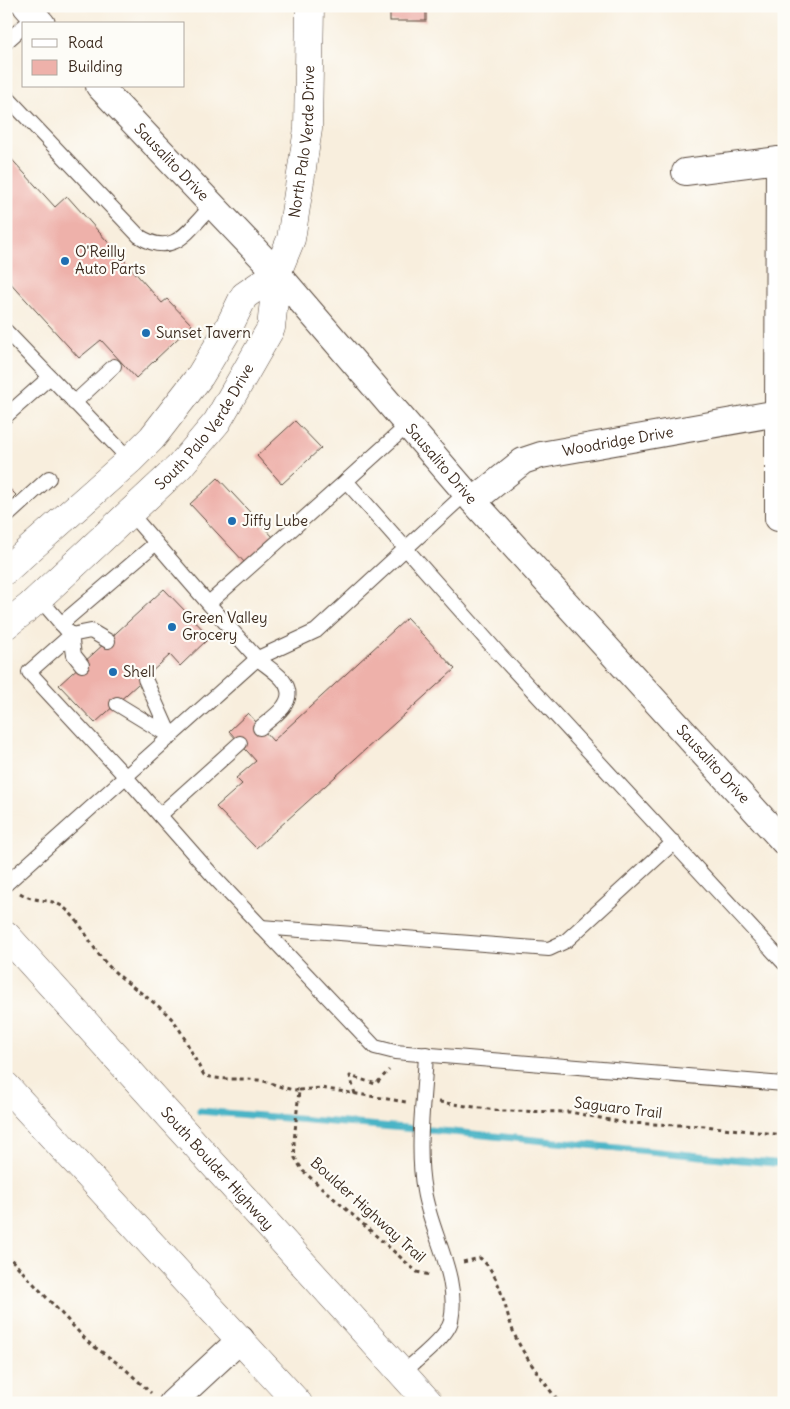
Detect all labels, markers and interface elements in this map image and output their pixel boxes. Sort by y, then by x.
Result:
legend [22,22,185,88]
text: Road [68,33,103,52]
text: Building [68,57,123,76]
street label: North Palo Verde Drive [284,65,318,219]
street label: Sausalito Drive [130,119,213,205]
place label: O'Reilly Auto Parts [75,242,146,278]
marker: O'Reilly Auto Parts [59,255,71,267]
place label: Sunset Tavern [156,323,251,342]
marker: Sunset Tavern [140,327,152,339]
street label: South Palo Verde Drive [151,360,258,494]
street label: Sausalito Drive [402,419,481,508]
street label: Woodridge Drive [561,422,675,460]
place label: Jiffy Lube [242,511,308,530]
marker: Jiffy Lube [226,515,238,527]
place label: Green Valley Grocery [182,608,268,644]
marker: Green Valley Grocery [166,621,178,633]
place label: Shell [123,662,155,681]
marker: Shell [107,666,119,678]
street label: Sausalito Drive [673,720,754,807]
street label: Saguaro Trail [573,1093,663,1122]
street label: South Boulder Highway [157,1103,278,1234]
street label: Boulder Highway Trail [307,1153,430,1266]

